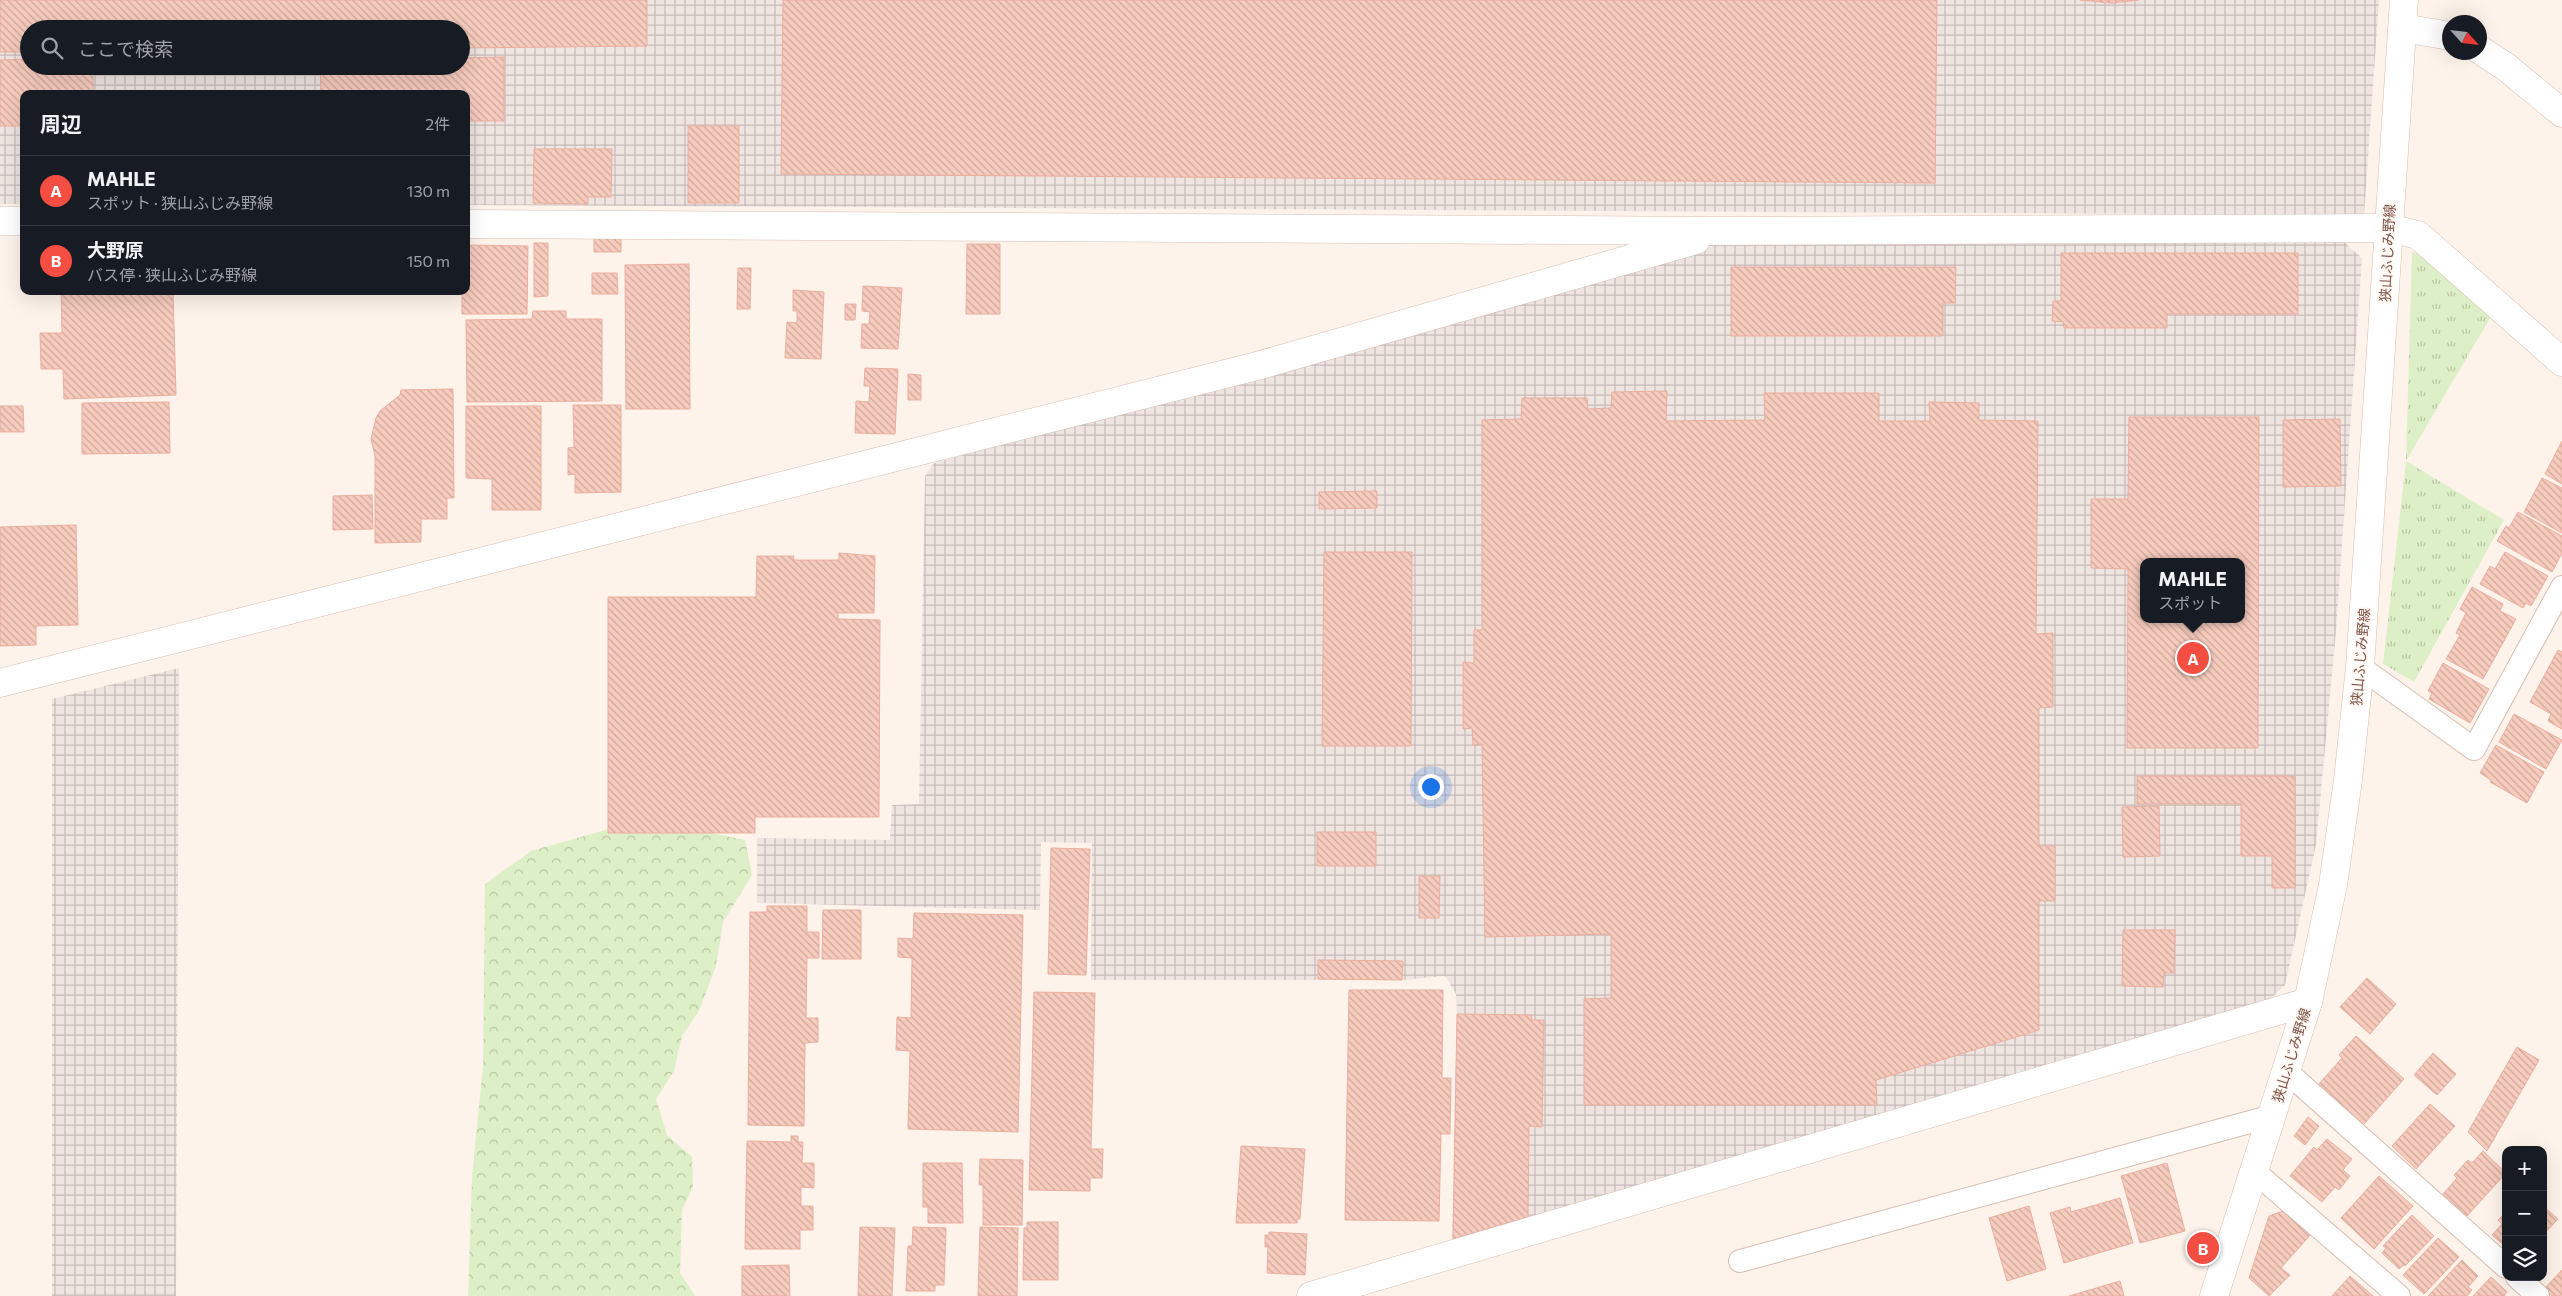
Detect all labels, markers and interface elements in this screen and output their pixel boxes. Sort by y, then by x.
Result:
north arrow [2442,15,2487,60]
search box [20,20,470,75]
icon: search [38,34,66,62]
text: ここで検索 [78,37,173,60]
text: 周辺 [40,111,82,136]
text: 2件 [425,114,450,133]
text: MAHLE [87,167,156,190]
text: A [50,181,62,200]
text: 130 m [407,181,450,200]
text: スポット · 狭山ふじみ野線 [87,193,273,212]
street label: 狭山ふじみ野線 [2376,204,2398,302]
text: 大野原 [87,238,144,261]
text: B [51,251,61,270]
text: 150 m [407,251,450,270]
text: バス停 · 狭山ふじみ野線 [87,265,257,284]
popup [2140,558,2245,623]
text: MAHLE [2158,567,2227,590]
text: スポット [2158,593,2222,612]
street label: 狭山ふじみ野線 [2347,607,2373,707]
pin: A [2177,639,2209,677]
your location [1418,774,1444,800]
street label: 狭山ふじみ野線 [2269,1006,2313,1104]
map controls [2502,1146,2547,1281]
button: + [2502,1146,2547,1191]
button: − [2502,1191,2547,1236]
pin: B [2187,1229,2219,1267]
button: layers [2502,1236,2547,1281]

